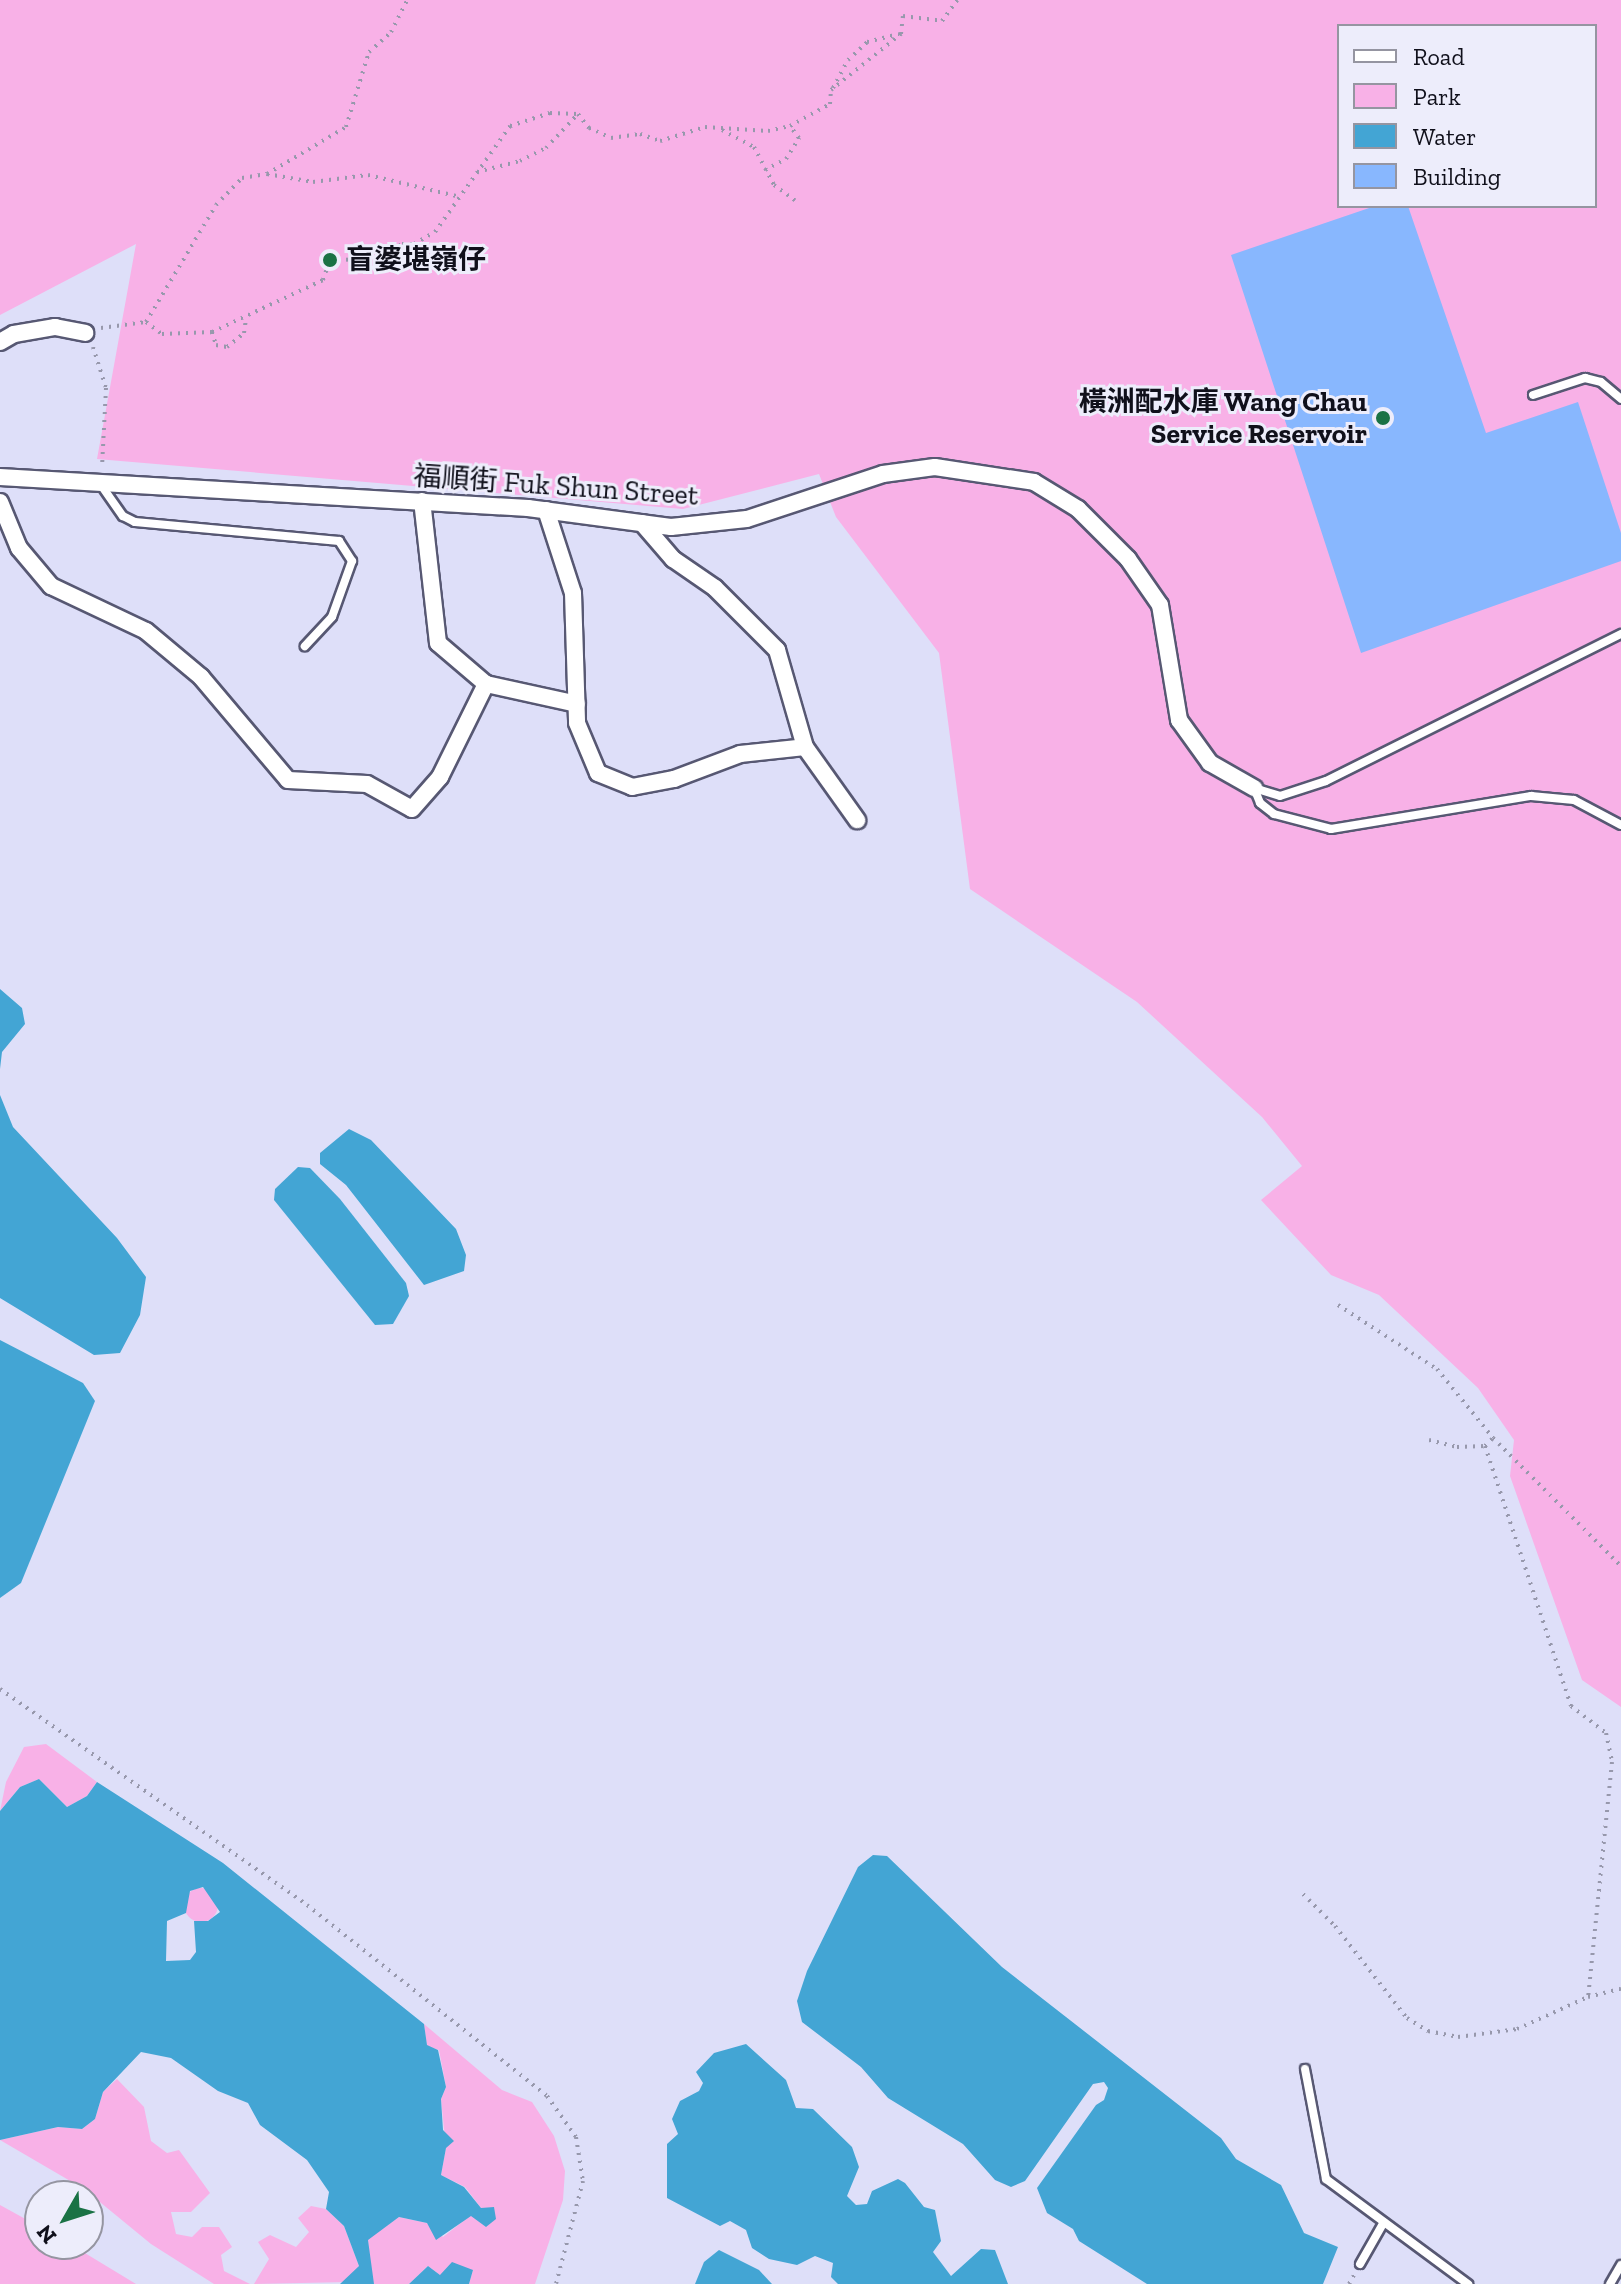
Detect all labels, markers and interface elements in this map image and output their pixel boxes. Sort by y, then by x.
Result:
legend [1337,24,1597,208]
text: Road [1413,42,1465,71]
text: Park [1413,82,1461,111]
text: Water [1413,122,1476,151]
text: Building [1413,162,1501,191]
place label: 盲婆堪嶺仔 [346,243,486,277]
marker: 盲婆堪嶺仔 [321,251,339,269]
place label: 橫洲配水庫 Wang Chau Service Reservoir [1079,385,1367,451]
marker: 橫洲配水庫 Wang Chau Service Reservoir [1374,409,1392,427]
street label: 福順街 Fuk Shun Street [413,459,699,513]
north arrow [24,2180,104,2260]
text: N [31,2219,62,2249]

